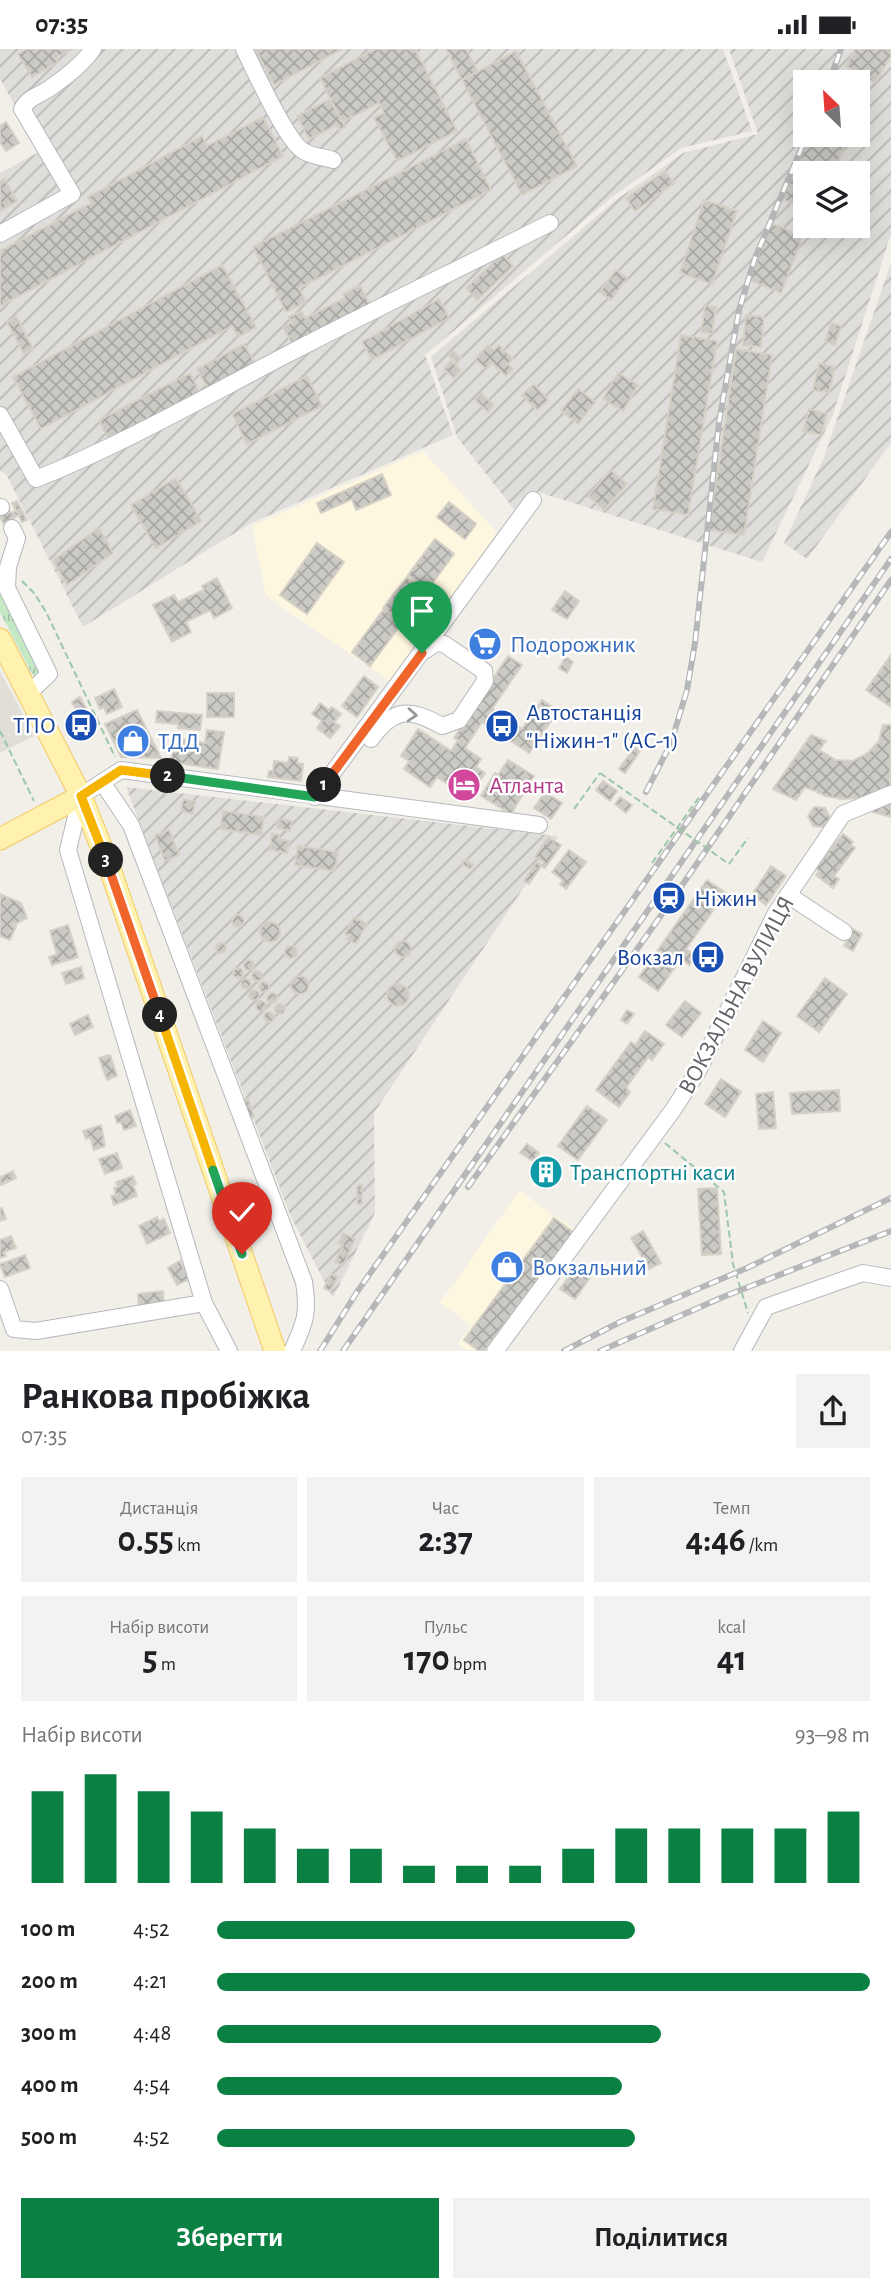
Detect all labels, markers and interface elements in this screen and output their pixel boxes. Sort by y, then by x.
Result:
text: 07:35 [35,11,88,37]
north arrow [793,70,870,147]
map controls [793,70,870,238]
button: layers [793,161,870,238]
pin [392,581,452,653]
icon: arrive [403,592,441,630]
supermarket icon: Подорожник [466,625,504,663]
place label: Подорожник [510,633,636,657]
place label: Автостанція "Ніжин-1" (АС-1) [526,701,679,753]
bus stop icon: ТПО [62,706,100,744]
one-way arrow [407,707,418,722]
bus stop icon: Автостанція "Ніжин-1" (АС-1) [483,707,521,745]
place label: ТПО [13,714,56,738]
shop icon: ТДД [114,722,152,760]
place label: ТДД [158,730,200,754]
pin: 2 [150,759,186,793]
text: 2 [163,766,172,785]
hotel icon: Атланта [445,766,483,804]
pin: 1 [306,767,342,803]
place label: Атланта [489,774,565,798]
text: 1 [320,775,327,794]
pin: 3 [88,843,124,877]
text: 3 [101,850,110,869]
station icon: Ніжин [650,879,688,917]
place label: Ніжин [694,887,757,911]
street label: ВОКЗАЛЬНА ВУЛИЦЯ [675,893,799,1098]
bus stop icon: Вокзал [689,938,727,976]
place label: Вокзал [617,946,684,970]
pin: 4 [142,997,178,1033]
text: 4 [155,1005,164,1024]
building icon: Транспортні каси [527,1153,565,1191]
place label: Транспортні каси [570,1161,736,1185]
pin [212,1182,272,1254]
icon: check [223,1193,261,1231]
shop icon: Вокзальний [488,1248,526,1286]
place label: Вокзальний [532,1256,647,1280]
button: share [796,1374,870,1448]
text: Ранкова пробіжка [21,1378,310,1416]
text: 07:35 [21,1425,67,1448]
text: Дистанція [120,1499,198,1518]
text: Час [432,1499,459,1518]
text: Темп [713,1499,751,1518]
text: 0.55 [117,1523,174,1558]
text: 2:37 [418,1523,473,1558]
text: 4:46 [686,1523,746,1558]
text: km [174,1536,201,1555]
text: /km [746,1536,778,1555]
text: Набір висоти [109,1618,209,1637]
text: Пульс [423,1618,468,1637]
text: kcal [717,1618,746,1637]
text: 5 [142,1642,158,1677]
text: 170 [404,1642,450,1677]
text: 41 [717,1642,747,1677]
text: m [158,1655,176,1674]
text: bpm [450,1655,487,1674]
text: Набір висоти [21,1724,143,1747]
text: 93–98 m [795,1724,870,1747]
text: 100 m [21,1918,75,1941]
text: 4:52 [133,1918,169,1941]
text: 200 m [21,1970,78,1993]
text: 4:21 [133,1970,168,1993]
text: 300 m [21,2022,77,2045]
text: 4:48 [133,2022,171,2045]
text: 400 m [21,2074,79,2097]
text: 4:54 [133,2074,170,2097]
text: 500 m [21,2126,77,2149]
text: 4:52 [133,2126,169,2149]
button: Зберегти [21,2198,439,2278]
button: Поділитися [453,2198,870,2278]

